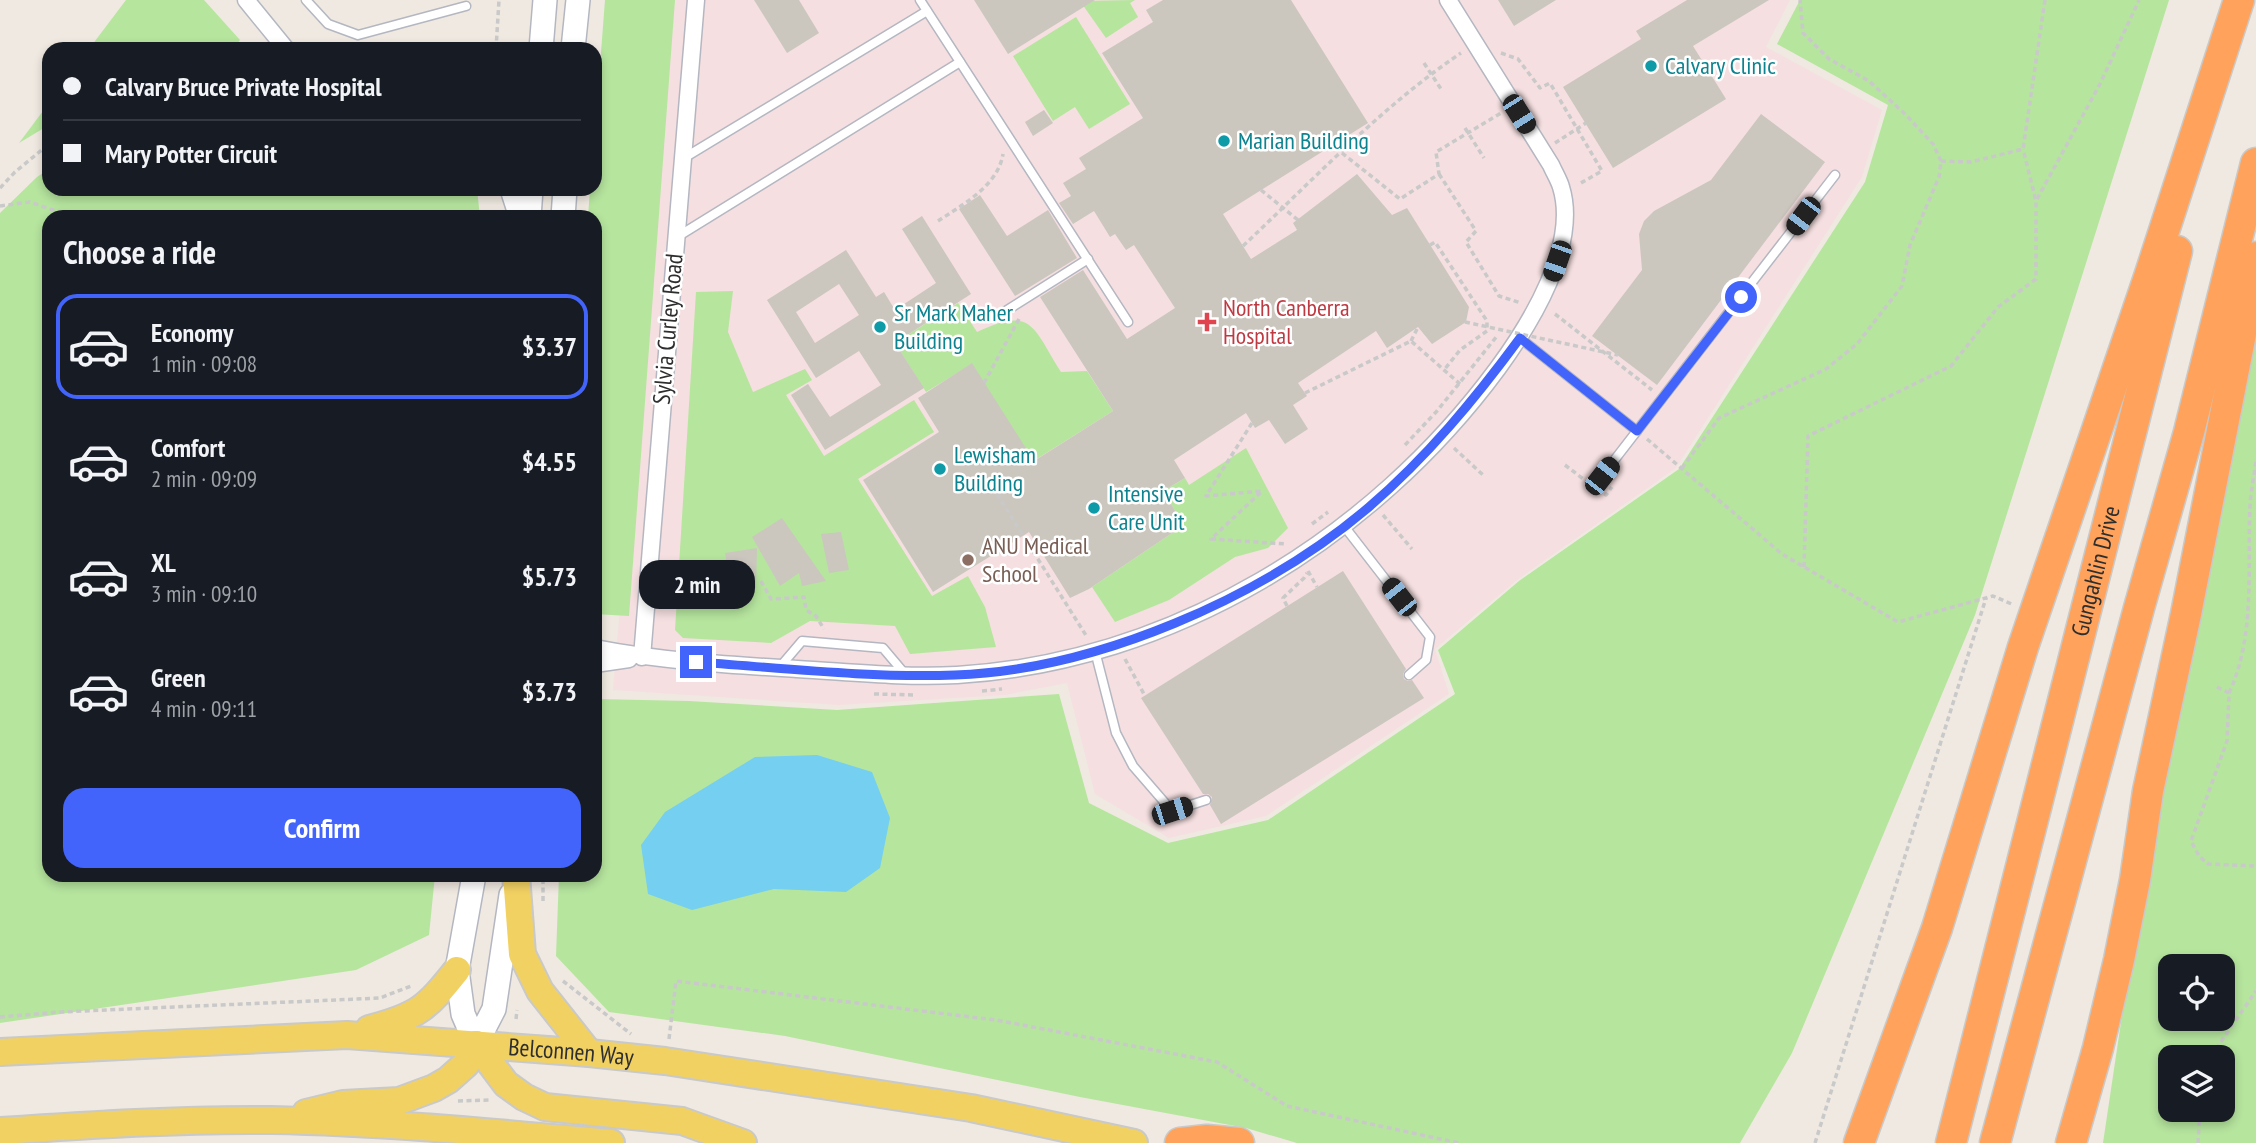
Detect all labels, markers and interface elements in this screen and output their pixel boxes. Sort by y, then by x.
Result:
place label: Calvary Clinic [1665,50,1776,81]
marker: Calvary Clinic [1643,58,1659,74]
text: Calvary Bruce Private Hospital [105,70,382,103]
car [1499,91,1540,137]
place label: Marian Building [1238,125,1369,156]
marker: Marian Building [1216,133,1232,149]
text: Mary Potter Circuit [105,137,277,170]
car [1782,193,1825,239]
text: Choose a ride [63,231,216,273]
car [1541,238,1574,284]
street label: Sylvia Curley Road [645,252,690,406]
route start [1725,281,1757,313]
place label: North Canberra Hospital [1223,292,1350,351]
place label: Sr Mark Maher Building [894,297,1014,356]
marker: North Canberra Hospital [1197,312,1217,332]
icon: car [67,315,130,378]
text: Economy [151,316,233,349]
marker: Sr Mark Maher Building [872,319,888,335]
text: $3.37 [522,330,577,363]
text: 1 min · 09:08 [151,349,257,378]
icon: car [67,430,130,493]
text: Comfort [151,431,225,464]
place label: Lewisham Building [954,439,1036,498]
text: $4.55 [522,445,577,478]
car [1581,453,1624,499]
marker: Lewisham Building [932,461,948,477]
text: 2 min · 09:09 [151,464,257,493]
place label: Intensive Care Unit [1108,478,1185,537]
marker: Intensive Care Unit [1086,500,1102,516]
street label: Gungahlin Drive [2064,502,2127,639]
place label: ANU Medical School [982,530,1089,589]
icon: car [67,545,130,608]
text: XL [151,546,176,579]
marker: ANU Medical School [960,552,976,568]
text: $5.73 [522,560,577,593]
callout: 2 min [638,560,754,610]
text: 2 min [674,570,720,599]
car [1378,574,1421,620]
text: 3 min · 09:10 [151,579,257,608]
route end [680,646,712,678]
icon: car [67,660,130,723]
text: Green [151,661,206,694]
text: $3.73 [522,675,577,708]
text: 4 min · 09:11 [151,694,257,723]
button: Confirm [63,788,581,868]
car [1149,795,1196,827]
map controls [2158,954,2235,1122]
button: locate [2158,954,2235,1031]
street label: Belconnen Way [507,1031,635,1073]
button: layers [2158,1045,2235,1122]

